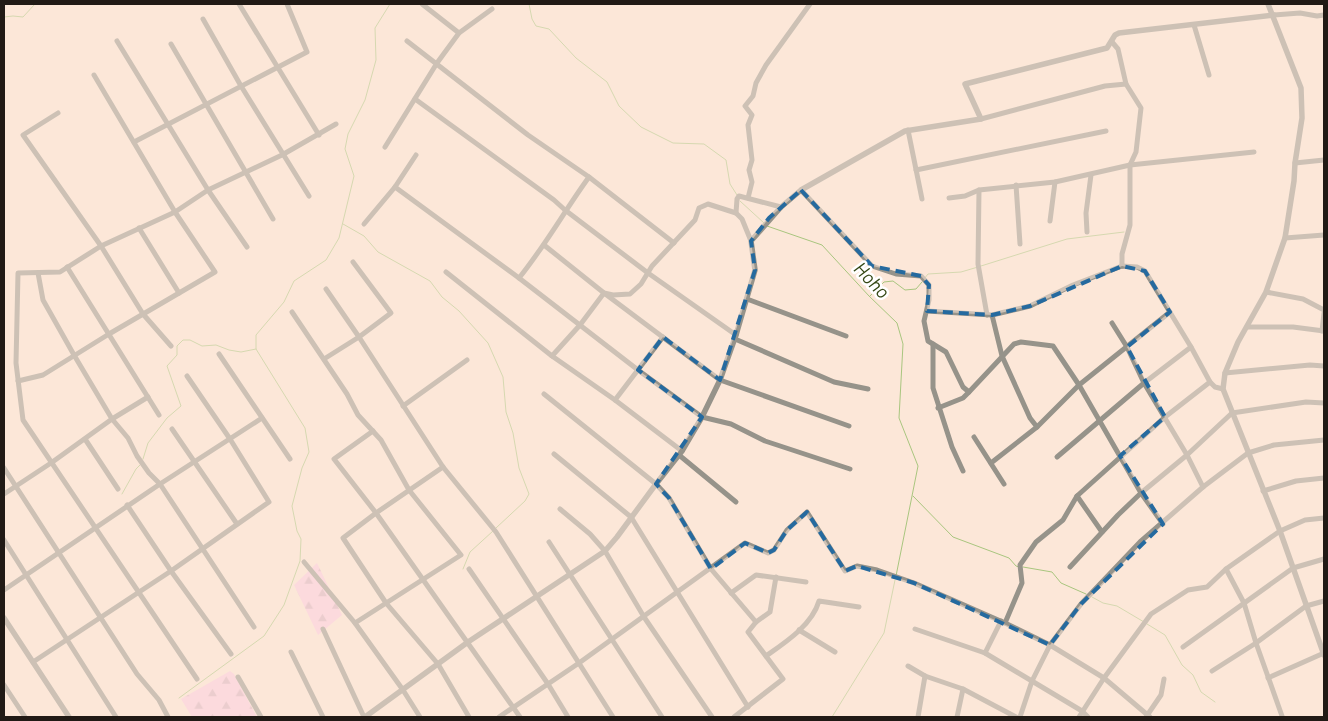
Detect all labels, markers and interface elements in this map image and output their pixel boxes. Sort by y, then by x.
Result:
water label: Hoho [850,257,895,303]

